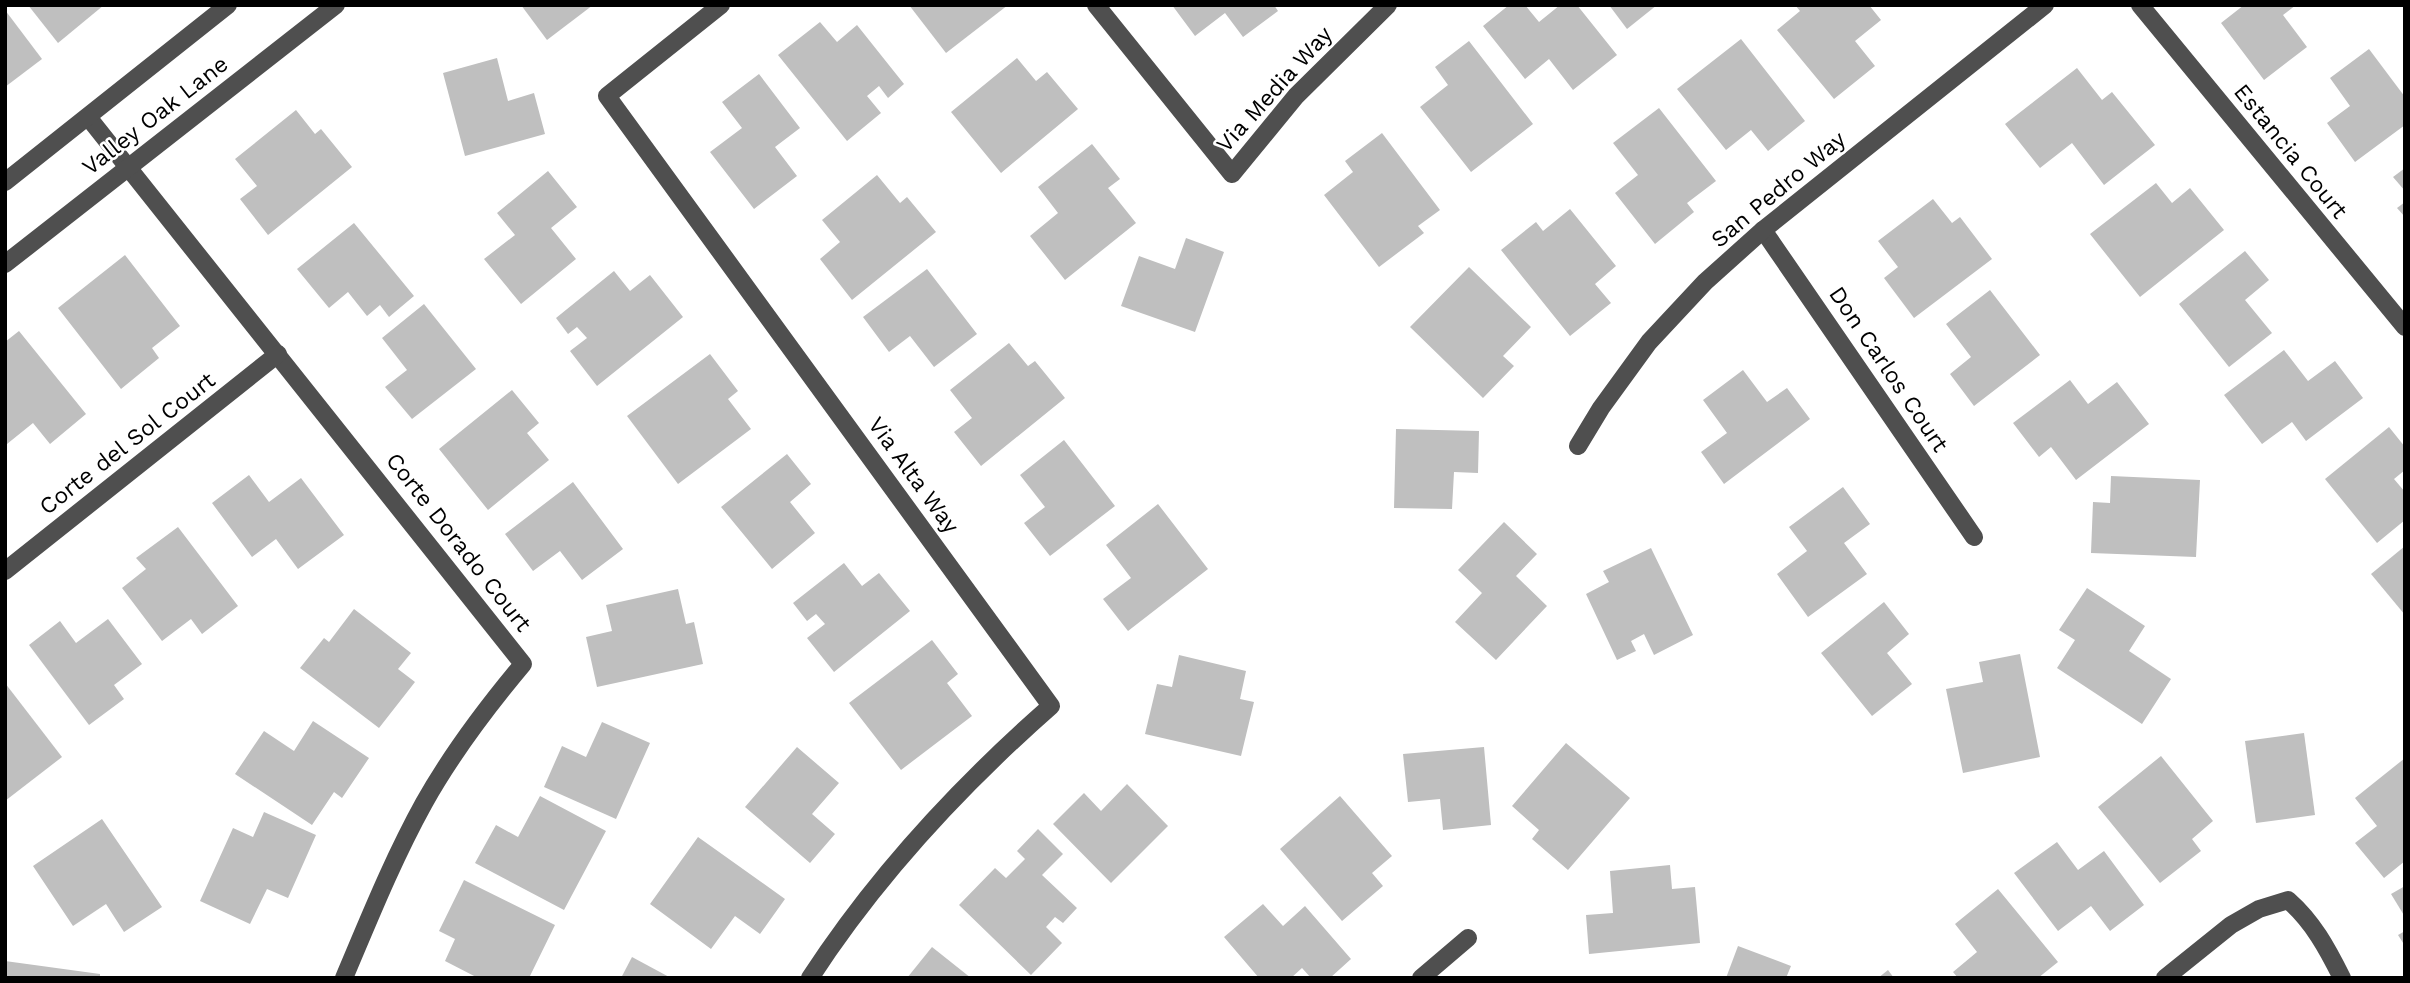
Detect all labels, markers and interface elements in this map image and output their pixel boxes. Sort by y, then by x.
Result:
street label: Via Media Way [1211,21,1338,158]
street label: Valley Oak Lane [77,50,233,181]
street label: Estancia Court [2228,79,2353,224]
street label: San Pedro Way [1706,125,1851,253]
street label: Don Carlos Court [1823,282,1954,457]
street label: Corte del Sol Court [34,366,221,520]
street label: Via Alta Way [862,412,965,539]
street label: Corte Dorado Court [380,447,537,637]

